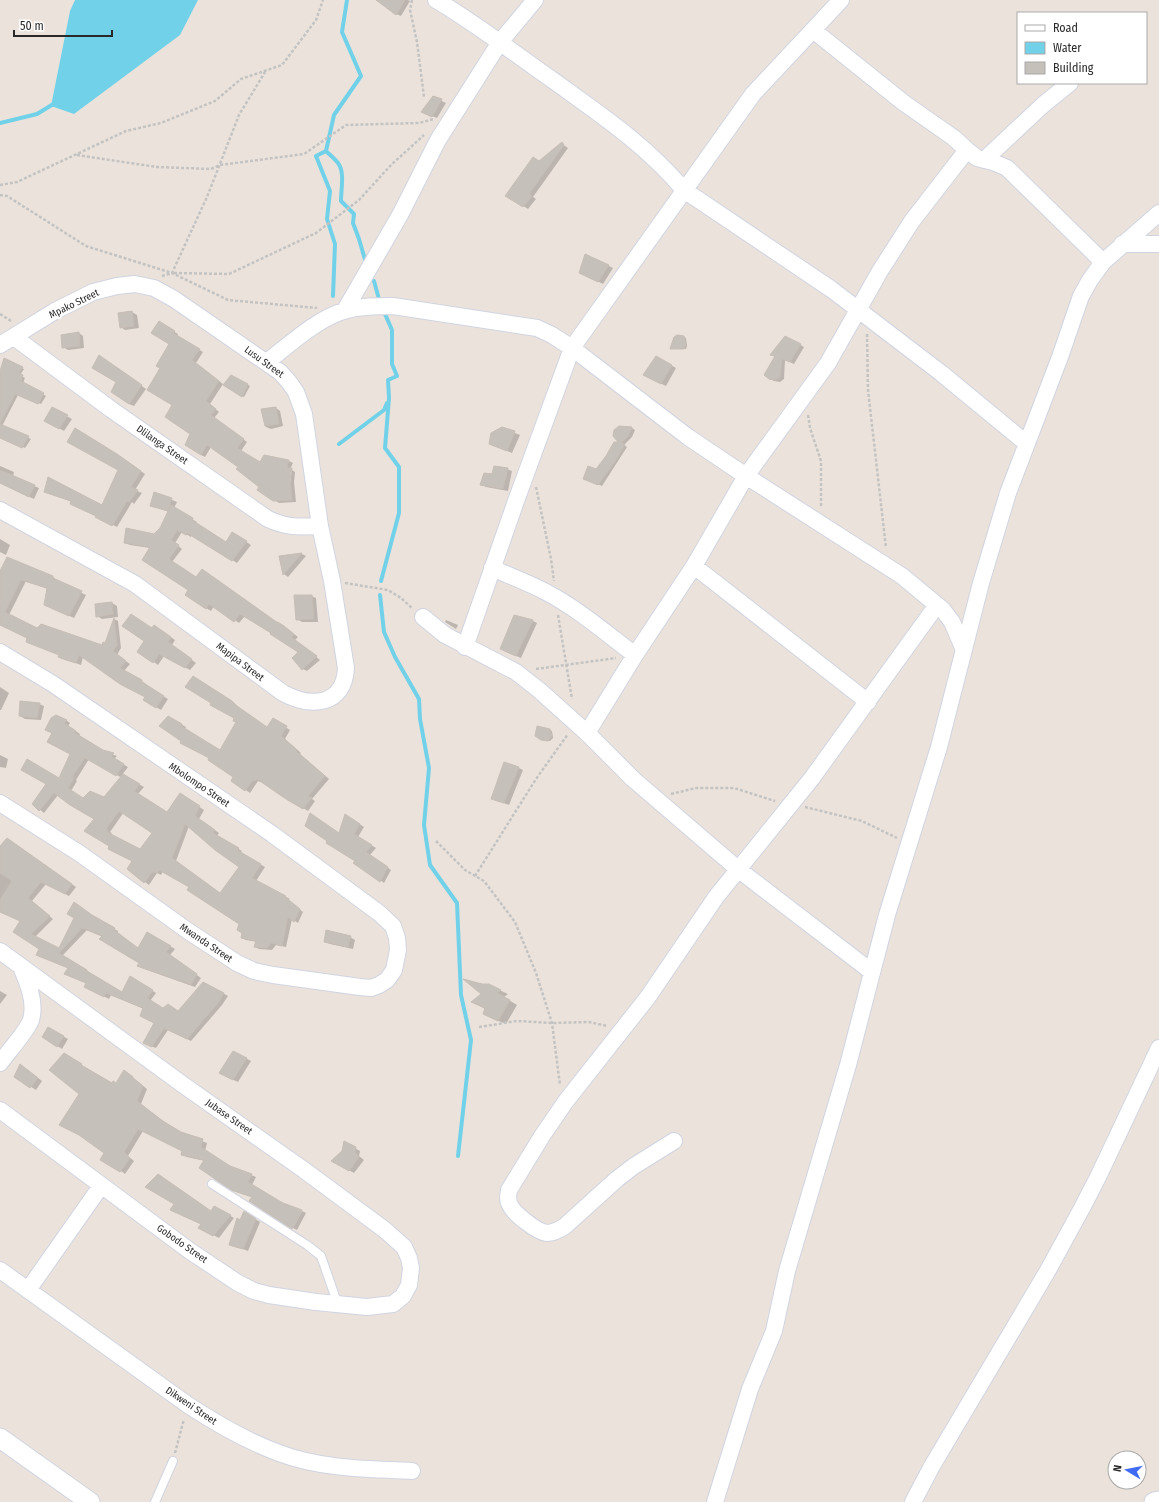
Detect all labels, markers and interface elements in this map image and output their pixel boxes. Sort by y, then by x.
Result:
scale bar [14,12,112,38]
legend [1017,12,1147,84]
text: 50 m [20,19,44,33]
text: Road [1053,21,1078,35]
text: Water [1053,41,1082,55]
text: Building [1053,61,1094,75]
street label: Mpako Street [47,286,102,321]
street label: Lusu Street [242,344,287,381]
street label: Dlilanga Street [134,423,191,468]
street label: Mapipa Street [214,640,267,684]
street label: Mbolompo Street [166,760,232,810]
street label: Mwanda Street [177,921,235,965]
street label: Jubase Street [203,1097,255,1138]
street label: Gobodo Street [154,1222,210,1266]
street label: Dikweni Street [163,1384,220,1428]
north arrow [1107,1450,1147,1490]
text: N [1111,1464,1125,1473]

